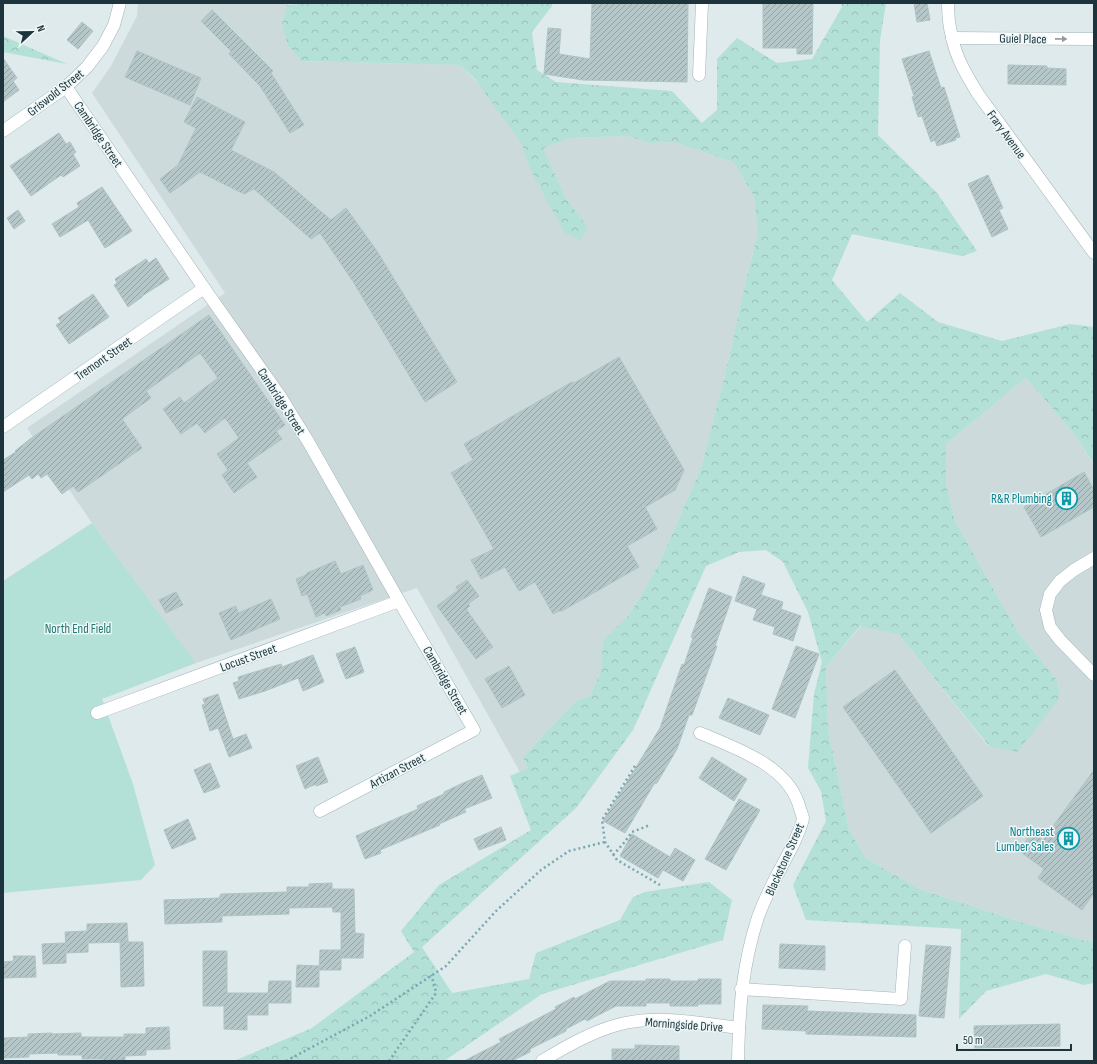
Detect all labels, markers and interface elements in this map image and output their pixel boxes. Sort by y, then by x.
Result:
north arrow [12,12,52,52]
text: N [34,23,48,34]
street label: Guiel Place [999,31,1047,47]
one-way arrow [1055,36,1068,42]
street label: Griswold Street [24,66,87,120]
street label: Cambridge Street [70,98,126,171]
street label: Frary Avenue [983,107,1029,162]
street label: Tremont Street [72,333,135,384]
street label: Cambridge Street [254,365,309,438]
building icon: R&R Plumbing [1054,485,1080,511]
place label: R&R Plumbing [991,491,1052,507]
park label: North End Field [45,621,111,637]
street label: Locust Street [218,640,279,676]
street label: Cambridge Street [419,643,471,718]
street label: Artizan Street [366,750,428,793]
street label: Blackstone Street [762,821,808,898]
place label: Northeast Lumber Sales [996,824,1054,855]
building icon: Northeast Lumber Sales [1056,825,1082,851]
street label: Morningside Drive [644,1014,723,1036]
scale bar [957,1026,1071,1052]
text: 50 m [963,1033,983,1048]

